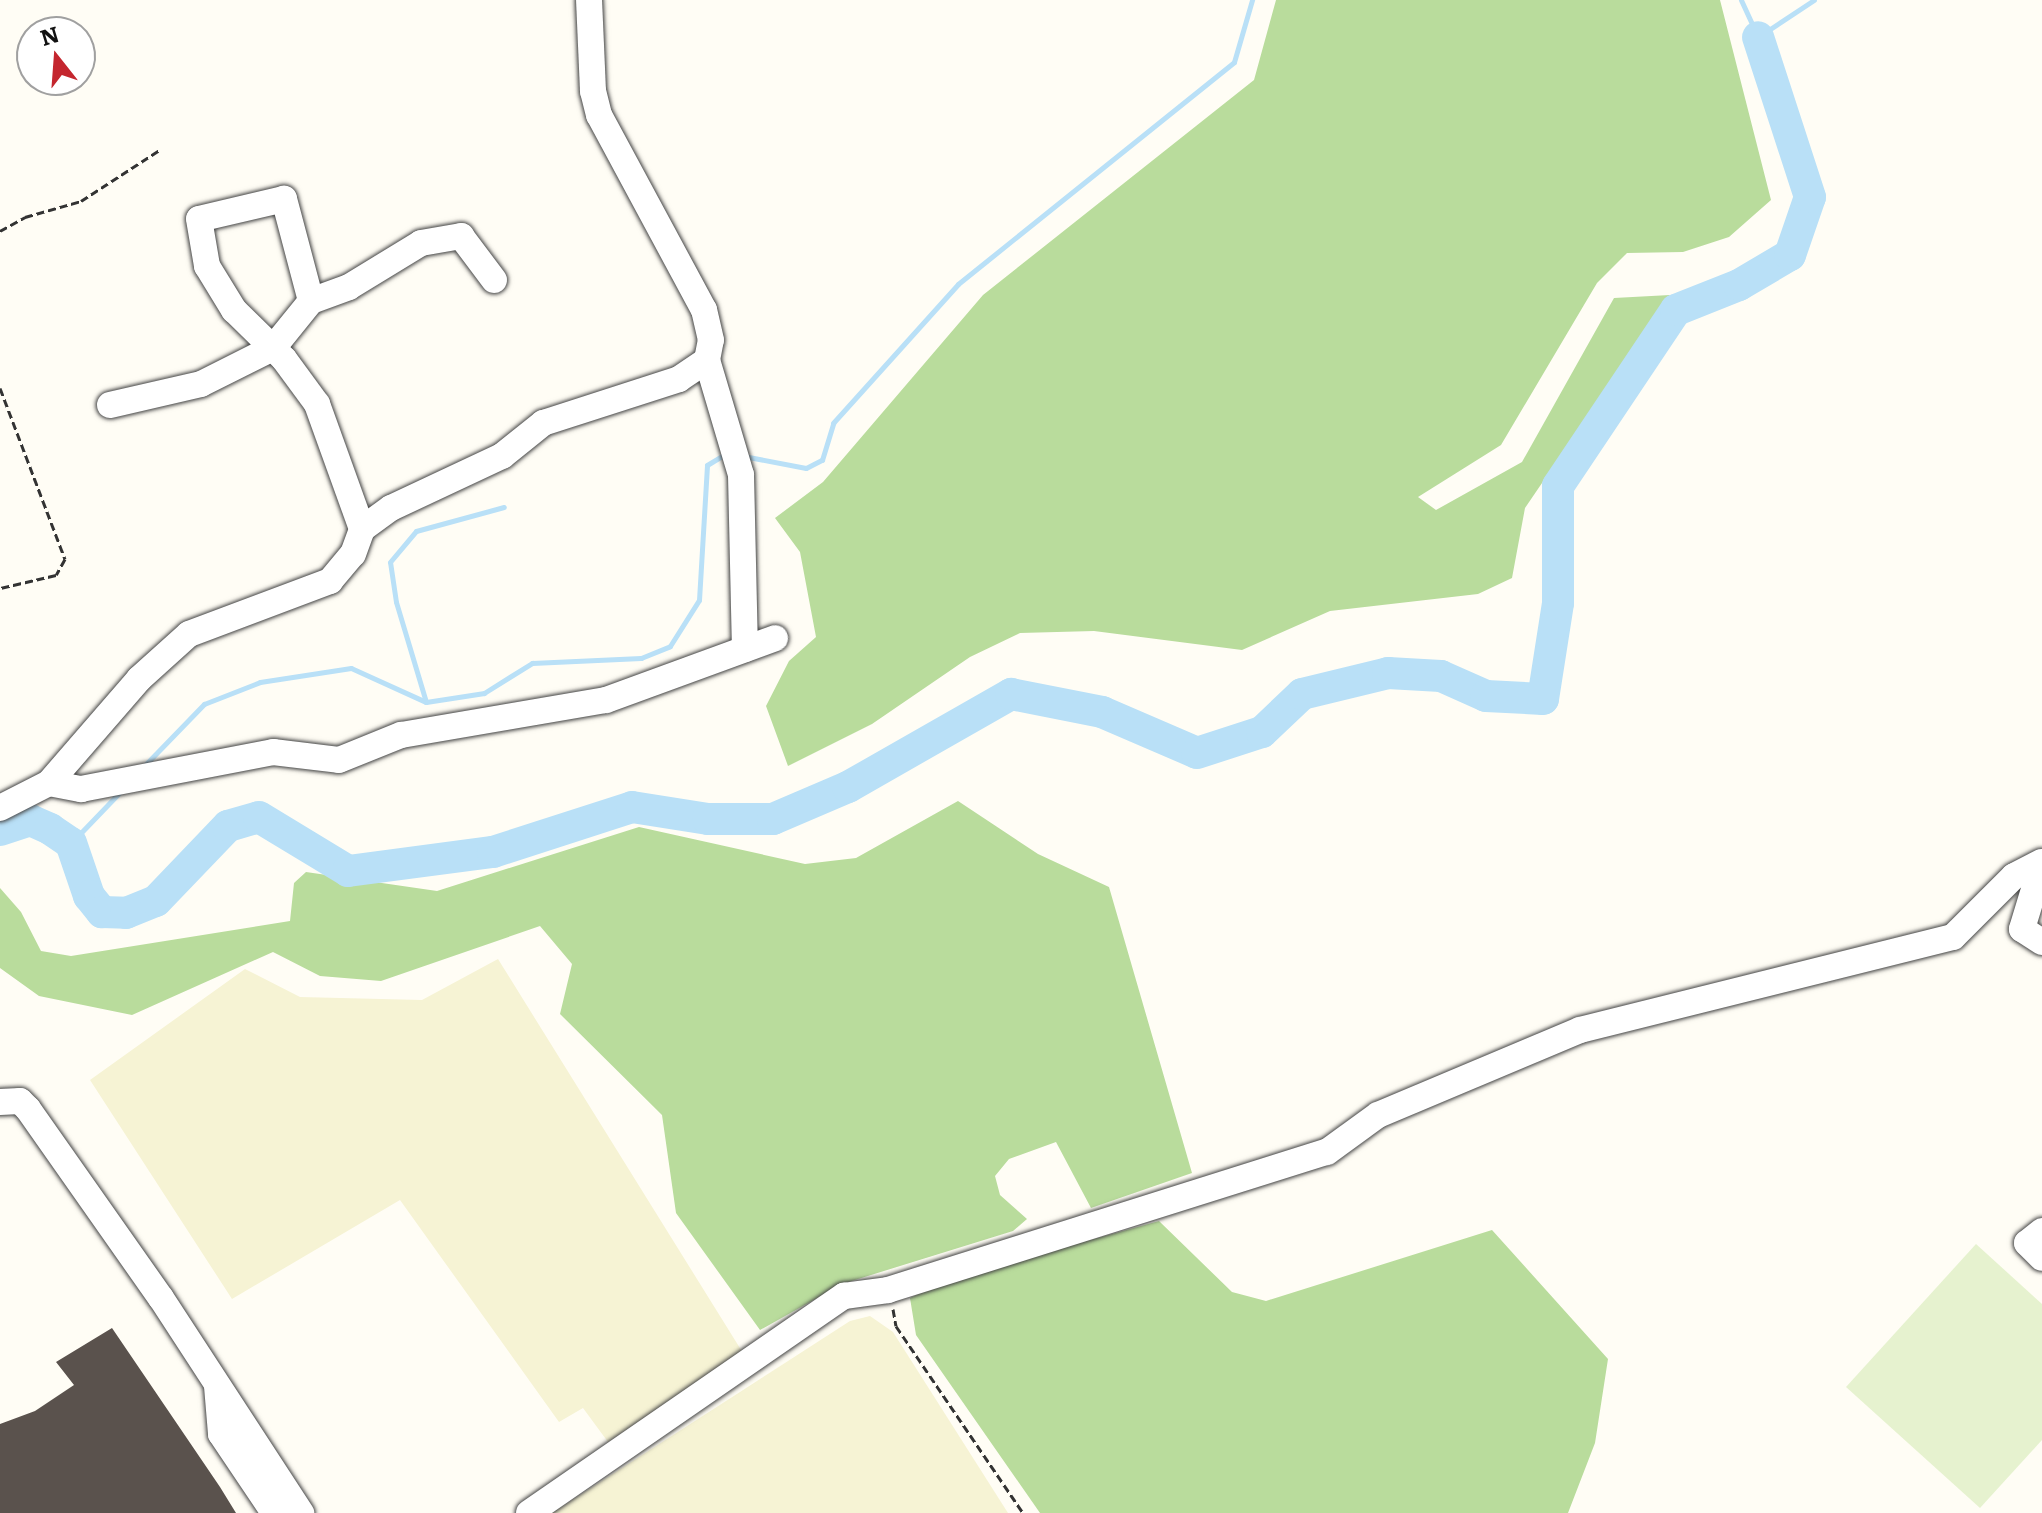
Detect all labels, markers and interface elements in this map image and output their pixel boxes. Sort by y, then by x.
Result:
north arrow [16,16,96,96]
text: N [36,16,63,53]

